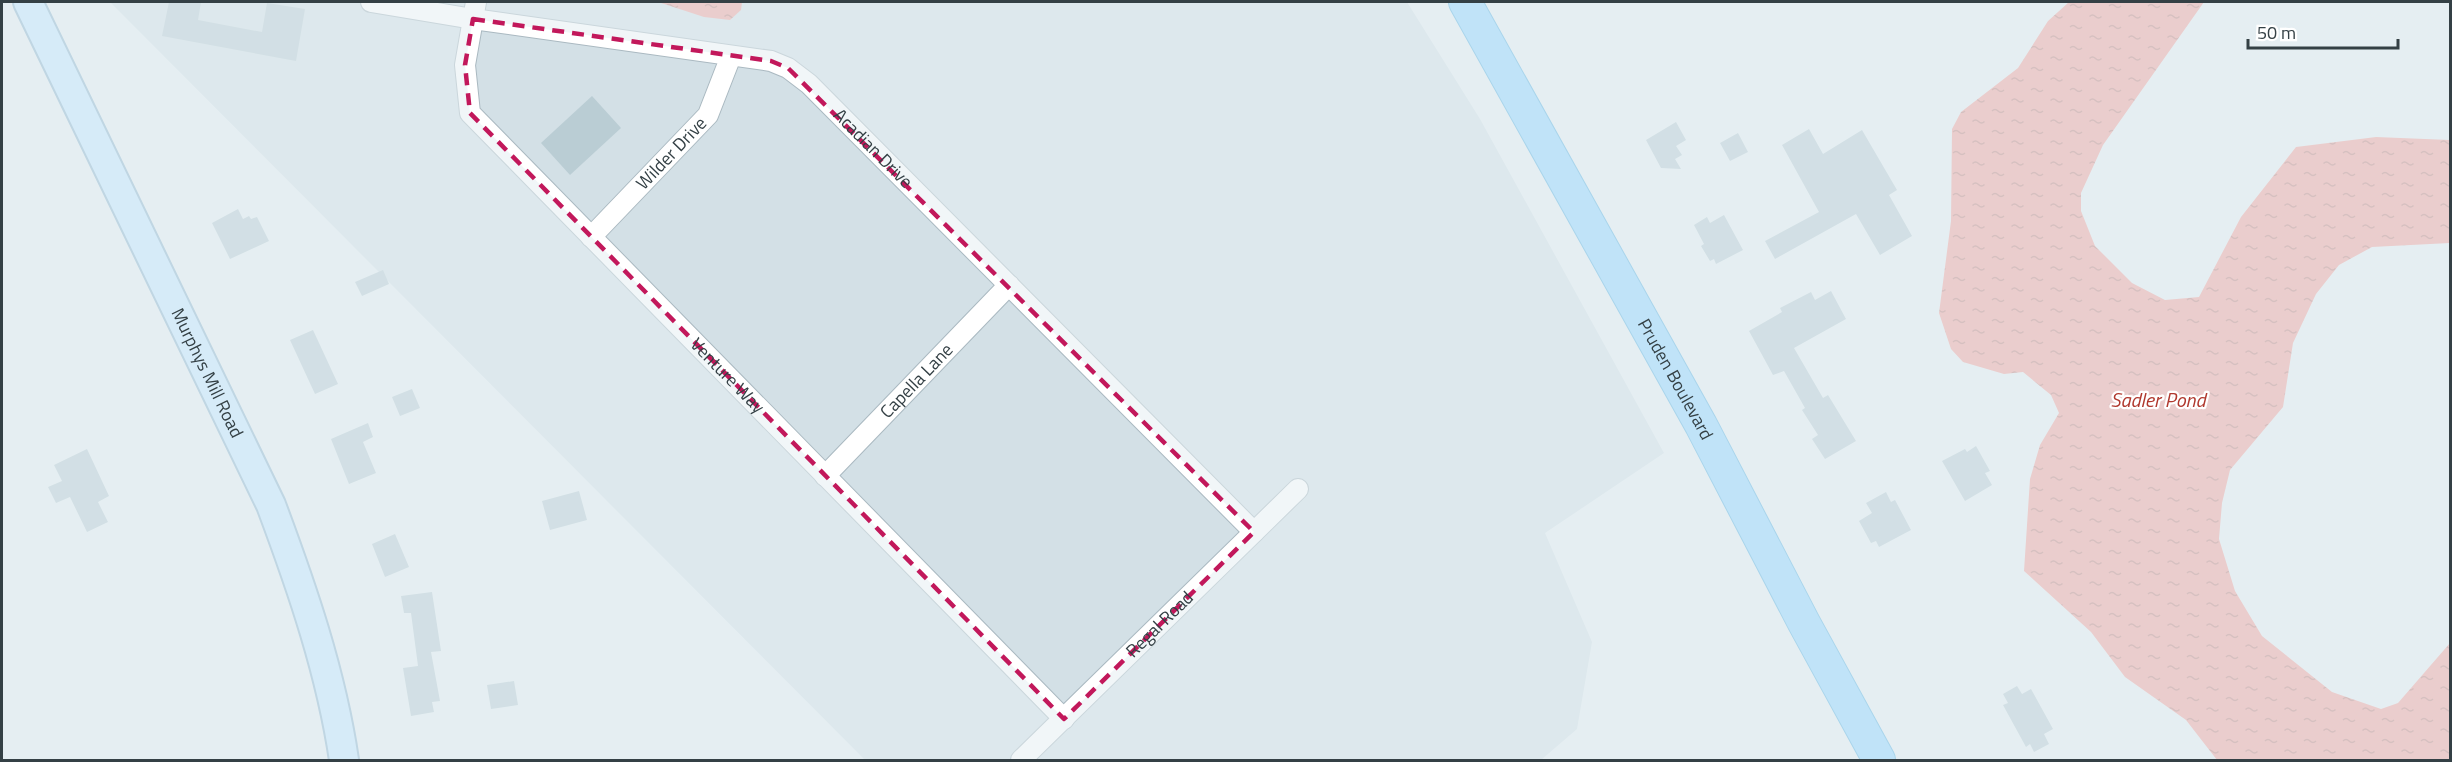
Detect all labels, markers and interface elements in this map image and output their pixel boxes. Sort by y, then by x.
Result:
scale bar [2248,12,2398,50]
text: 50 m [2257,19,2296,46]
street label: Acadian Drive [827,102,919,194]
street label: Wilder Drive [629,110,713,196]
street label: Murphys Mill Road [165,303,251,442]
street label: Pruden Boulevard [1631,313,1720,444]
street label: Venture Way [684,331,772,420]
street label: Capella Lane [873,337,959,424]
water label: Sadler Pond [2110,384,2208,415]
street label: Regal Road [1119,584,1199,664]

